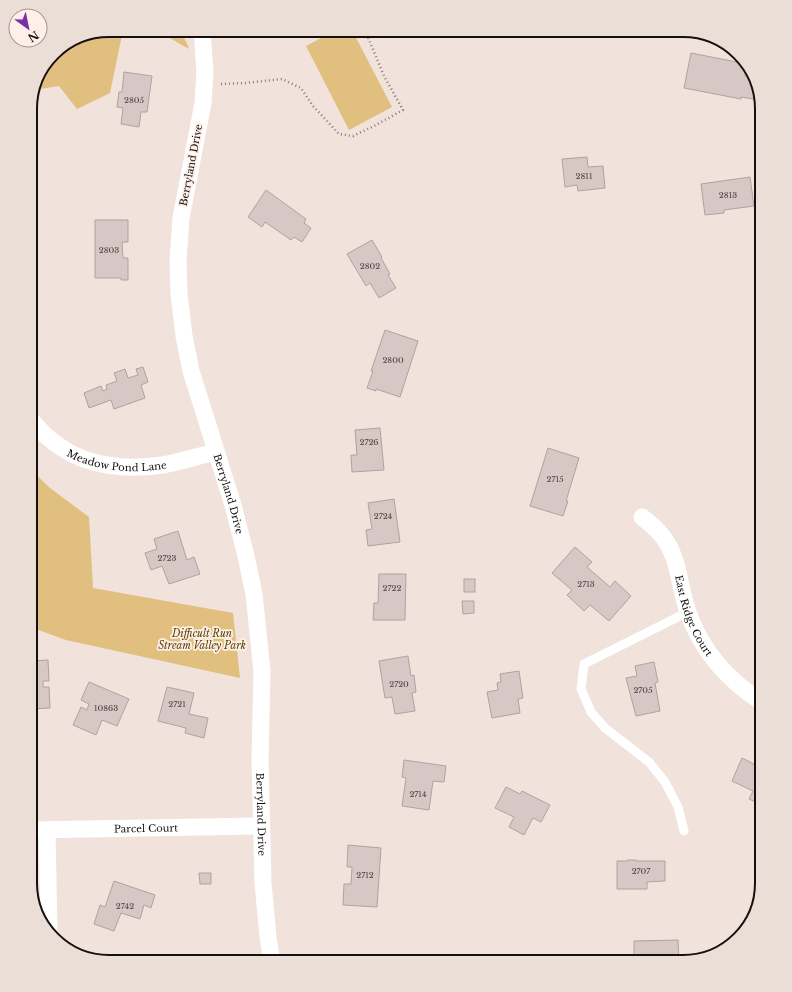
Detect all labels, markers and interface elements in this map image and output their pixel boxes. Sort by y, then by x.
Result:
north arrow [8,8,48,48]
text: N [25,28,42,45]
house number: 2805 [124,95,144,105]
street label: Berryland Drive [177,123,205,207]
house number: 2811 [576,171,593,181]
house number: 2813 [719,190,737,200]
house number: 2803 [99,245,119,255]
house number: 2802 [360,261,380,271]
house number: 2800 [382,355,404,365]
house number: 2726 [359,437,379,447]
street label: Meadow Pond Lane [65,446,168,474]
street label: Berryland Drive [211,452,247,536]
house number: 2715 [546,474,564,484]
house number: 2724 [374,511,393,521]
house number: 2723 [158,553,176,563]
street label: East Ridge Court [672,574,716,659]
house number: 2713 [577,579,595,589]
house number: 2722 [383,583,401,593]
park label: Difficult Run Stream Valley Park [158,627,246,652]
house number: 2720 [389,679,409,689]
house number: 2705 [633,685,653,695]
house number: 2721 [168,699,186,709]
house number: 10863 [94,703,118,713]
street label: Berryland Drive [254,773,269,856]
house number: 2714 [409,789,427,799]
street label: Parcel Court [114,821,178,835]
house number: 2707 [632,866,651,876]
house number: 2712 [356,870,374,880]
house number: 2742 [116,901,134,911]

